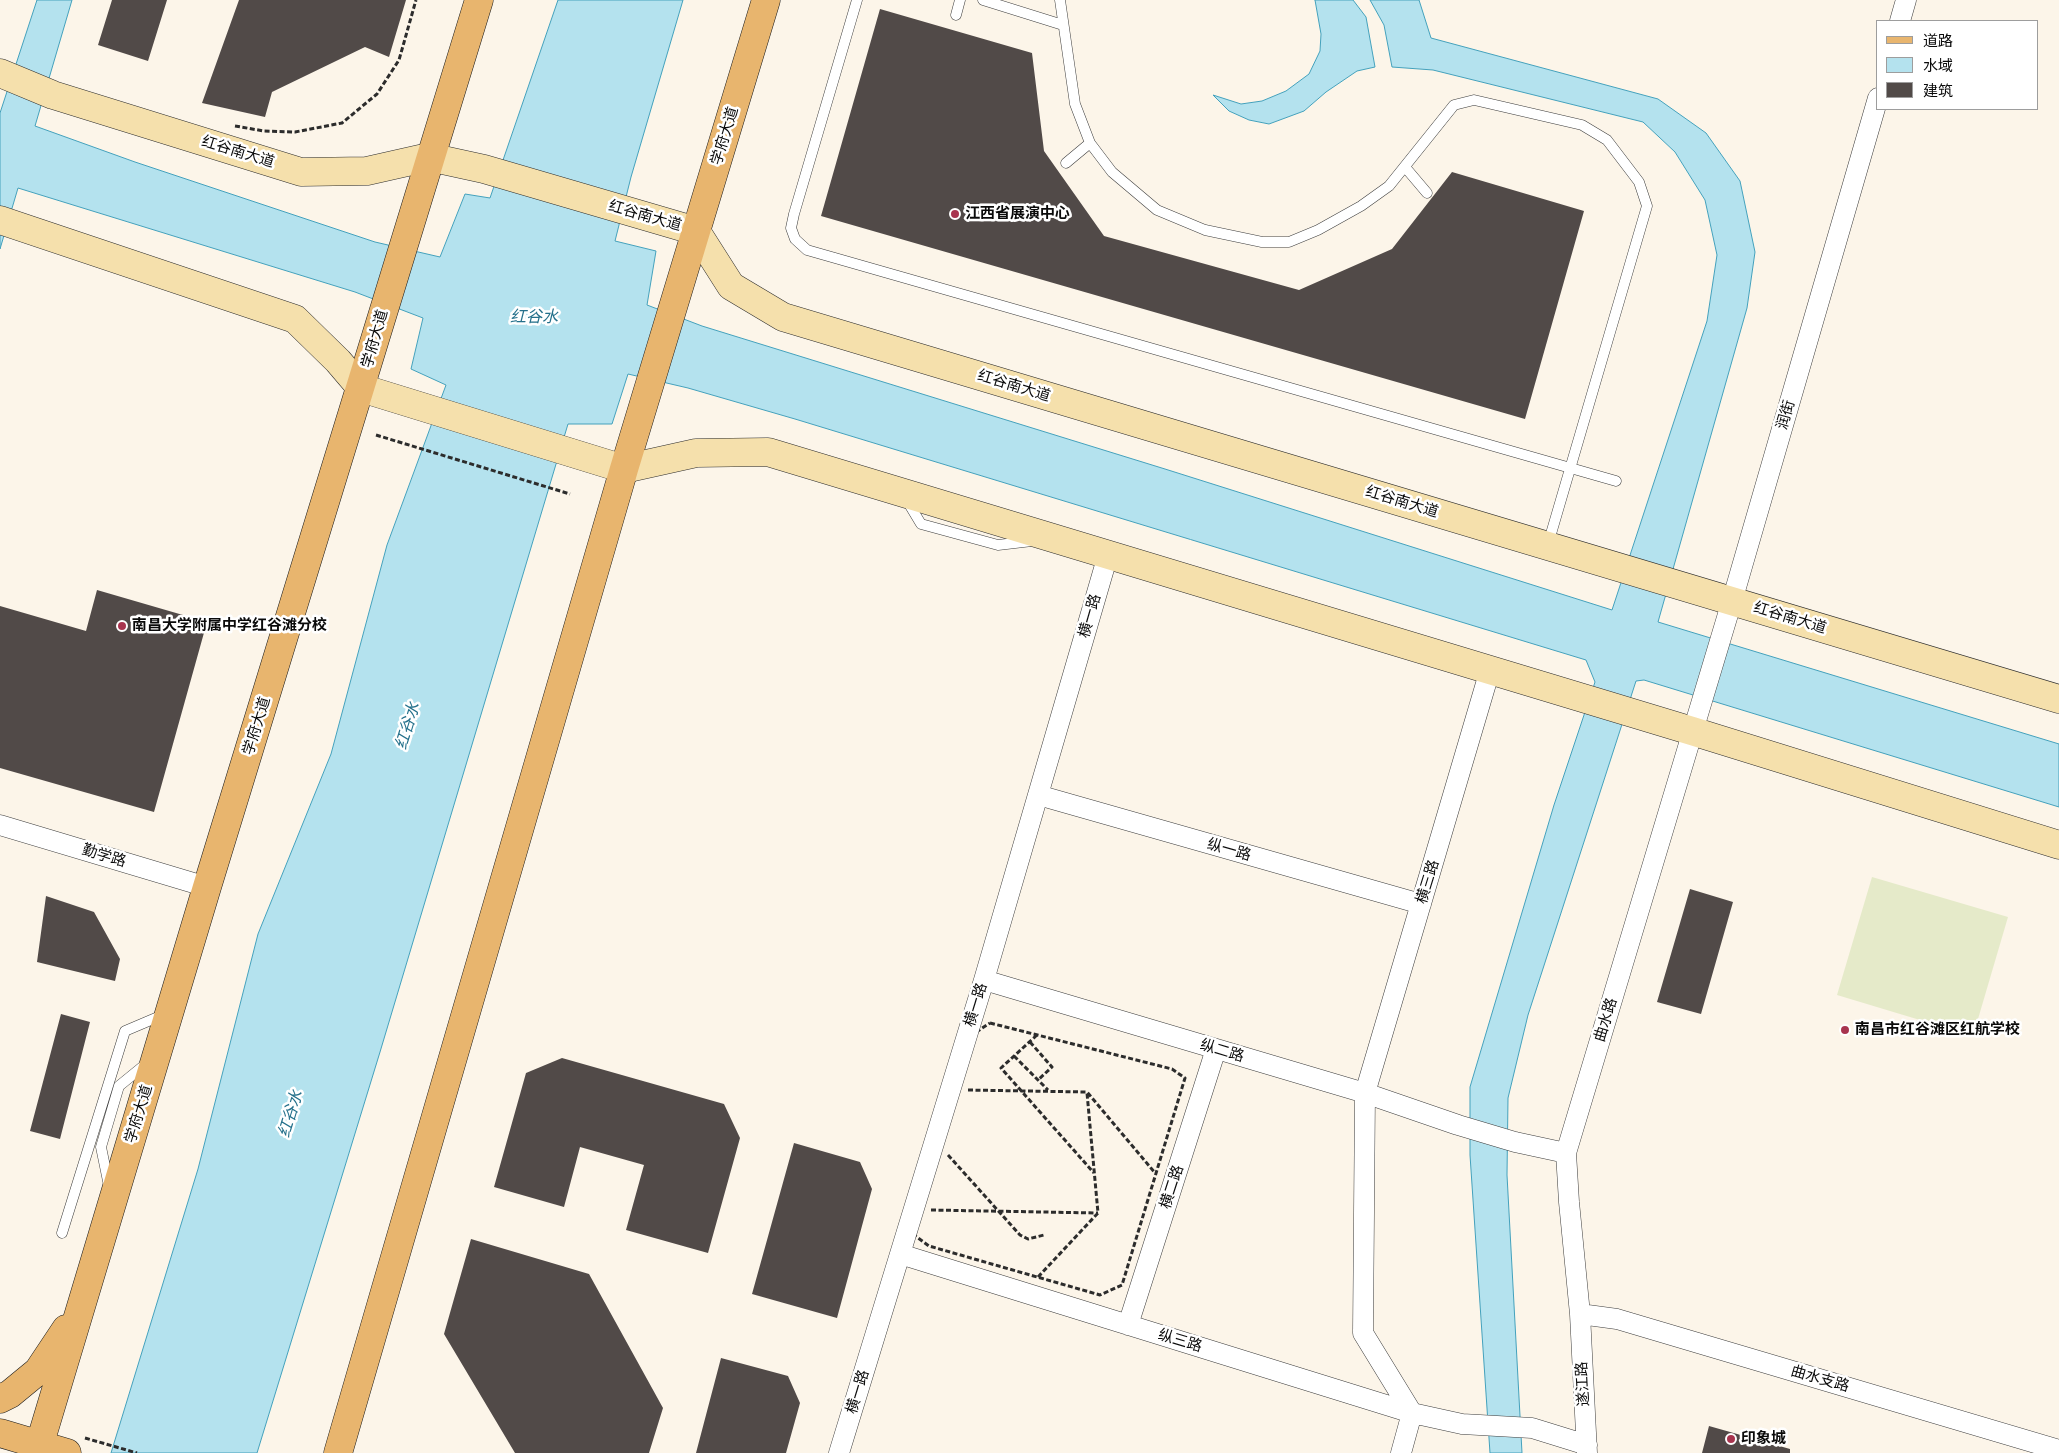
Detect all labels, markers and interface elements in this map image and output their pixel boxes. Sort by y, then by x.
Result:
legend [1876,20,2039,110]
text: 道路 [1923,31,1953,50]
text: 水域 [1923,56,1953,75]
text: 建筑 [1923,81,1953,100]
street label: 学府大道 [708,105,742,167]
street label: 红谷南大道 [200,132,276,172]
street label: 红谷南大道 [606,197,684,235]
place label: 江西省展演中心 [965,205,1070,223]
marker: 江西省展演中心 [949,208,961,220]
water label: 红谷水 [510,307,558,327]
street label: 学府大道 [358,308,392,370]
street label: 红谷南大道 [976,366,1052,406]
street label: 润街 [1773,398,1799,432]
street label: 红谷南大道 [1364,482,1440,522]
street label: 横一路 [1075,592,1105,640]
street label: 红谷南大道 [1752,598,1828,638]
place label: 南昌大学附属中学红谷滩分校 [132,617,327,635]
marker: 南昌大学附属中学红谷滩分校 [116,620,128,632]
street label: 学府大道 [240,695,274,757]
water label: 红谷水 [392,700,424,752]
street label: 纵一路 [1205,835,1253,865]
street label: 勤学路 [80,841,128,871]
street label: 横三路 [1413,858,1443,906]
street label: 横一路 [961,981,991,1029]
street label: 曲水路 [1591,996,1621,1044]
place label: 南昌市红谷滩区红航学校 [1855,1021,2020,1039]
marker: 南昌市红谷滩区红航学校 [1839,1024,1851,1036]
street label: 纵二路 [1198,1036,1246,1066]
street label: 学府大道 [122,1083,156,1145]
water label: 红谷水 [275,1088,307,1140]
street label: 横二路 [1156,1163,1188,1211]
street label: 纵三路 [1156,1326,1204,1356]
street label: 遂江路 [1573,1361,1593,1407]
street label: 曲水支路 [1789,1362,1851,1396]
street label: 横一路 [843,1368,873,1416]
place label: 印象城 [1741,1430,1786,1448]
marker: 印象城 [1725,1433,1737,1445]

